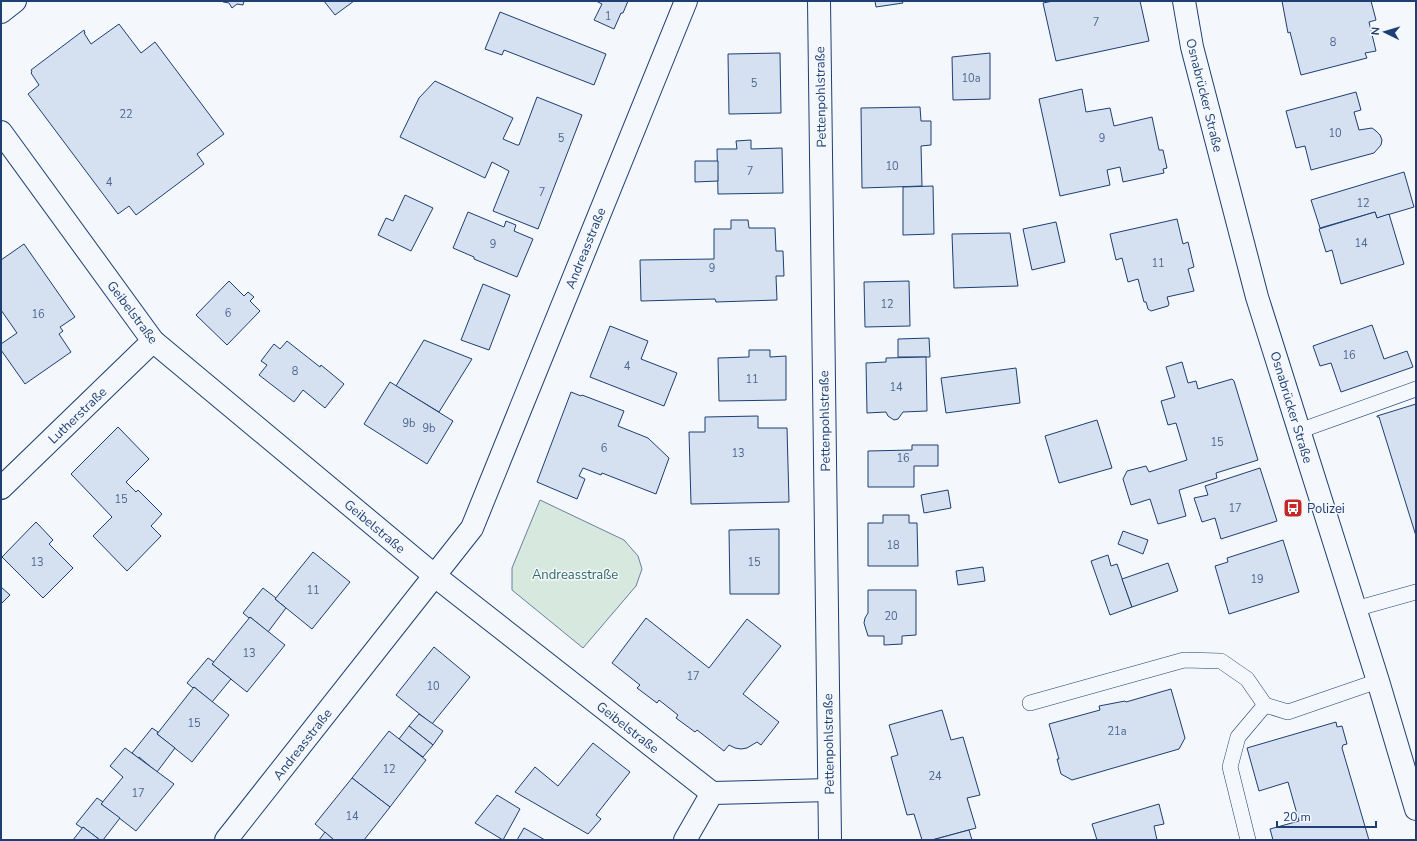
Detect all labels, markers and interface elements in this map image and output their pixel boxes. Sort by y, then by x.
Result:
house number: 1 [605,9,611,24]
north arrow [1365,12,1405,52]
house number: 7 [1093,15,1099,30]
text: N [1368,26,1383,36]
house number: 8 [1330,35,1337,50]
street label: Osnabrücker Straße [1181,37,1227,154]
street label: Pettenpohlstraße [811,46,831,148]
house number: 10a [961,71,981,86]
house number: 5 [751,76,758,91]
house number: 22 [119,107,133,122]
house number: 10 [1328,126,1342,141]
house number: 5 [558,131,565,146]
house number: 9 [1099,131,1105,146]
house number: 10 [885,159,899,174]
house number: 7 [747,164,753,179]
house number: 4 [106,175,113,190]
house number: 7 [539,185,545,200]
house number: 12 [1356,196,1370,211]
street label: Andreasstraße [561,205,610,292]
house number: 14 [1354,236,1368,251]
house number: 9 [490,237,496,252]
house number: 11 [1151,256,1165,271]
house number: 9 [709,261,715,276]
street label: Geibelstraße [103,277,162,348]
house number: 12 [880,297,894,312]
house number: 6 [225,306,232,321]
house number: 16 [31,307,45,322]
house number: 16 [1342,348,1356,363]
street label: Osnabrücker Straße [1265,349,1317,466]
house number: 4 [624,359,631,374]
house number: 8 [292,364,299,379]
street label: Pettenpohlstraße [815,370,835,472]
house number: 11 [745,372,759,387]
house number: 14 [889,380,903,395]
street label: Lutherstraße [45,383,111,448]
house number: 9b [402,416,416,431]
house number: 9b [422,421,436,436]
house number: 15 [1210,435,1224,450]
house number: 6 [601,441,608,456]
house number: 13 [731,446,745,461]
house number: 16 [896,451,910,466]
house number: 15 [114,492,128,507]
street label: Geibelstraße [340,496,409,558]
bus stop icon: Polizei [1282,497,1304,519]
place label: Polizei [1307,500,1345,518]
house number: 17 [1228,501,1242,516]
house number: 18 [886,538,900,553]
house number: 13 [30,555,44,570]
house number: 15 [747,555,761,570]
park label: Andreasstraße [532,566,618,584]
house number: 19 [1250,572,1264,587]
house number: 11 [306,583,320,598]
house number: 20 [884,609,898,624]
house number: 13 [242,646,256,661]
house number: 17 [686,669,700,684]
house number: 10 [426,679,440,694]
street label: Pettenpohlstraße [819,693,839,795]
street label: Geibelstraße [592,698,662,758]
street label: Andreasstraße [269,705,336,784]
house number: 15 [187,716,201,731]
house number: 21a [1107,724,1127,739]
house number: 12 [382,762,396,777]
house number: 24 [928,769,942,784]
house number: 17 [131,786,145,801]
scale bar [1277,803,1376,829]
house number: 14 [345,809,359,824]
text: 20 m [1283,809,1311,825]

